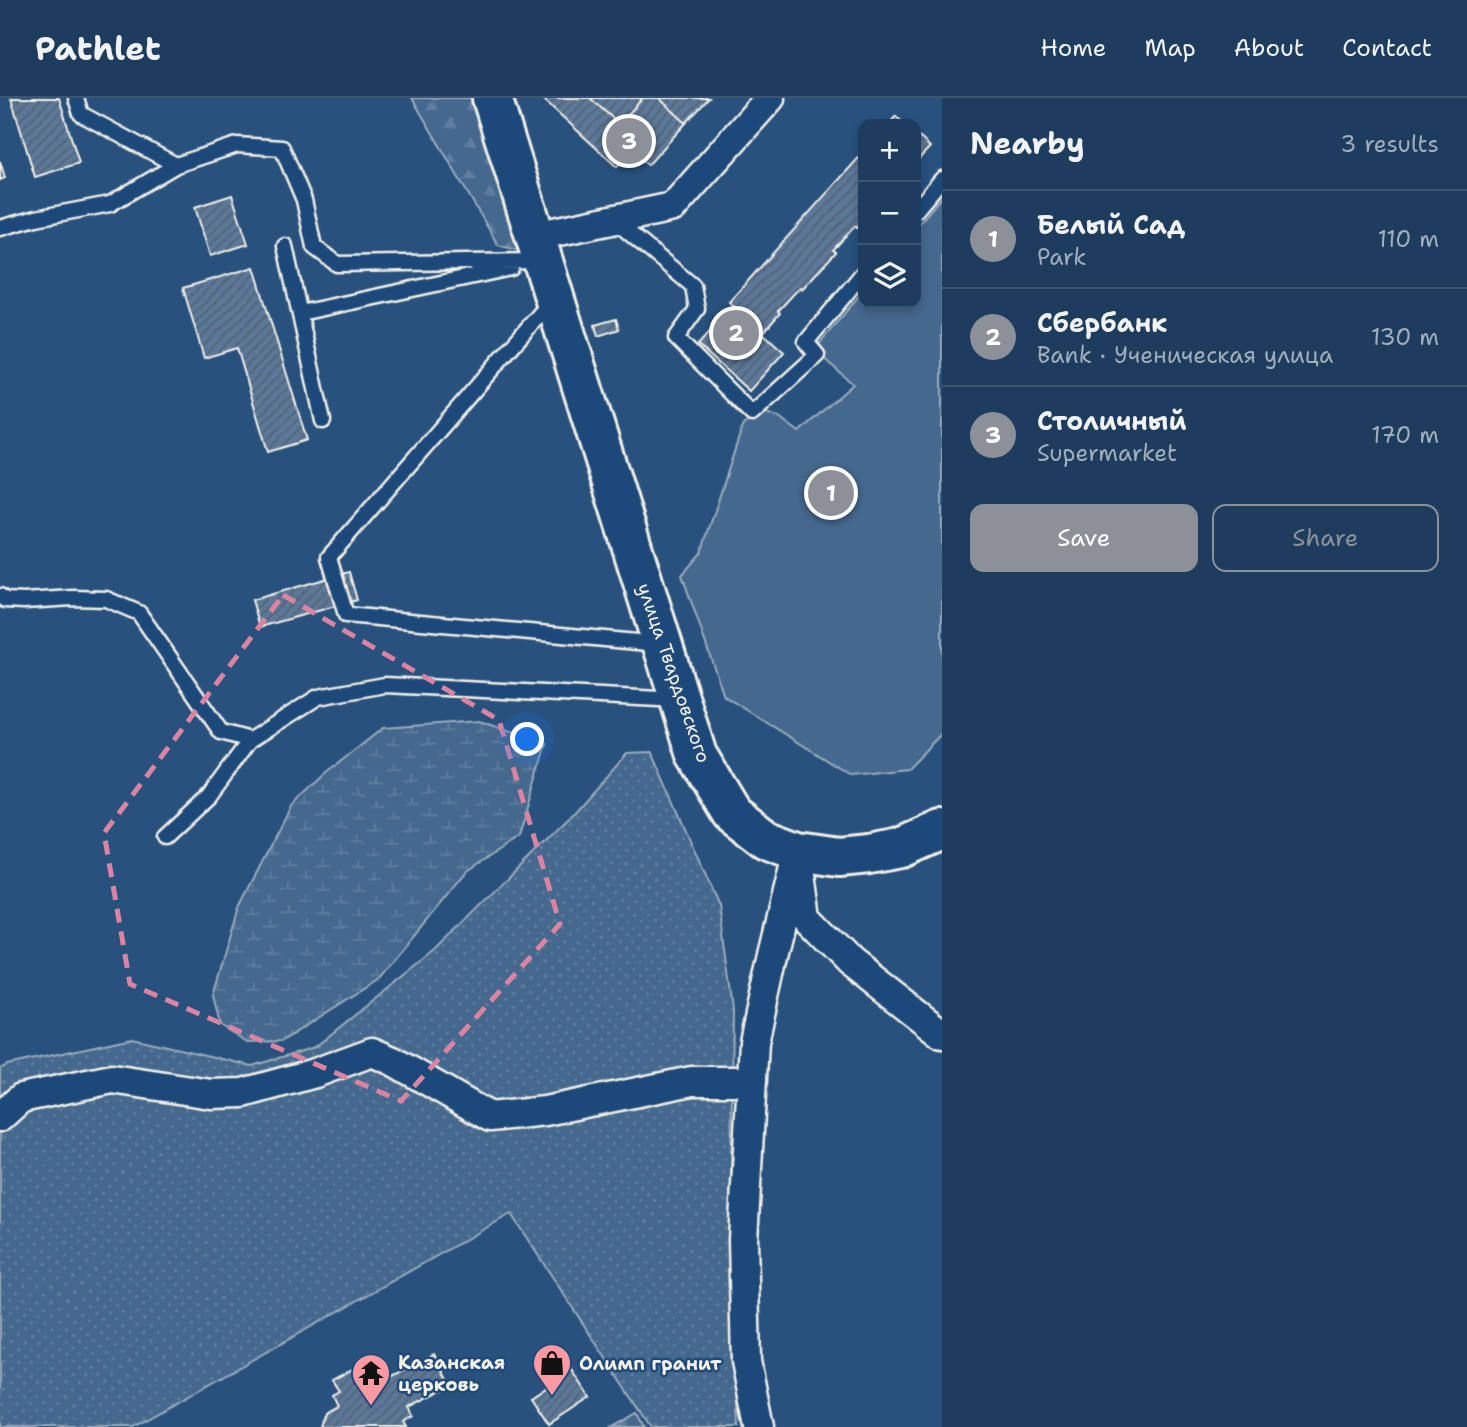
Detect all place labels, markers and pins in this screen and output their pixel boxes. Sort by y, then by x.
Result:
pin: 3 [606,115,652,167]
pin: 2 [713,307,759,359]
pin: 1 [808,467,854,519]
shop icon: Олимп гранит [531,1342,573,1397]
place label: Казанская церковь [398,1350,505,1397]
place label: Олимп гранит [579,1351,722,1376]
temple icon: Казанская церковь [350,1352,392,1407]

